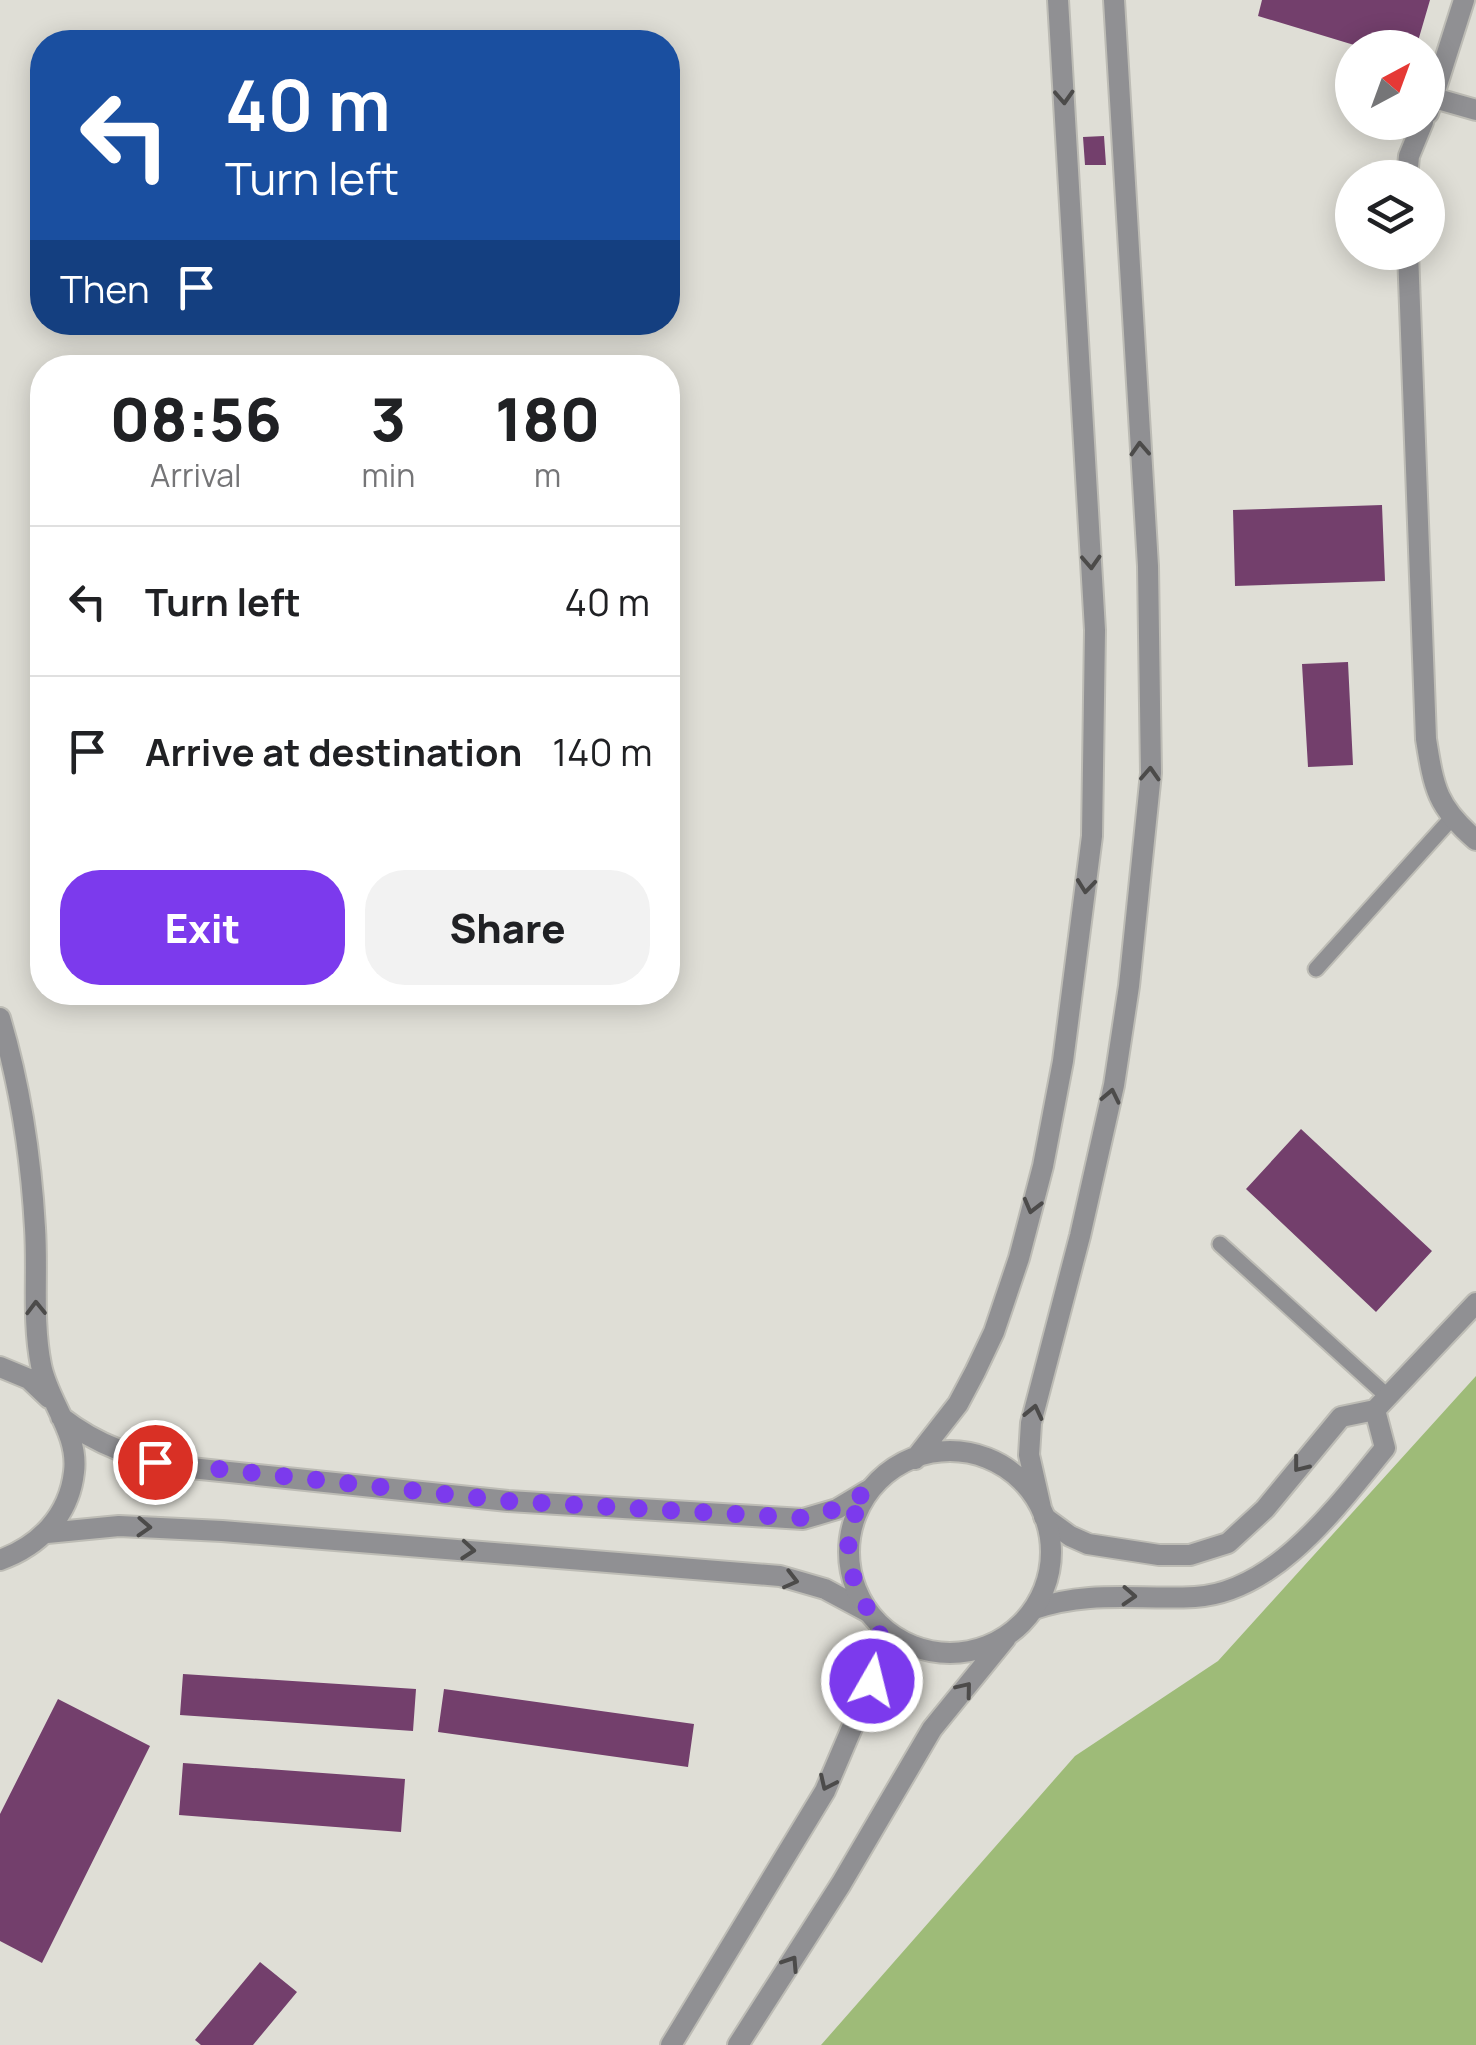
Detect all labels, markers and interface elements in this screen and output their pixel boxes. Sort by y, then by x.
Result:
north arrow [1335,30,1445,140]
map controls [1335,30,1445,270]
text: 40 m [225,56,391,152]
icon: left [60,70,190,200]
one-way arrow [1053,90,1074,106]
text: Turn left [225,147,399,209]
button: layers [1335,160,1445,270]
icon: arrive [169,260,224,315]
text: Then [60,262,149,314]
text: 08:56 [110,377,282,459]
text: 3 [371,377,406,459]
text: 180 [495,377,600,459]
one-way arrow [1130,441,1151,457]
text: Arrival [150,453,241,497]
text: min [362,453,415,497]
text: m [534,453,561,497]
one-way arrow [1080,554,1101,570]
icon: left [60,574,115,629]
text: Turn left [145,575,301,627]
text: 40 m [565,575,650,627]
icon: arrive [60,724,115,779]
text: Arrive at destination [145,725,522,777]
text: 140 m [552,725,652,777]
one-way arrow [1139,766,1160,782]
button: Exit [60,870,345,985]
button: Share [365,870,650,985]
one-way arrow [1076,879,1098,895]
one-way arrow [1099,1088,1120,1105]
one-way arrow [1023,1197,1044,1214]
one-way arrow [25,1300,46,1316]
one-way arrow [1022,1404,1043,1421]
pin [113,1420,198,1505]
icon: arrive [128,1435,183,1490]
one-way arrow [1294,1453,1312,1471]
one-way arrow [136,1516,152,1537]
one-way arrow [460,1539,476,1561]
one-way arrow [782,1568,799,1589]
one-way arrow [1122,1585,1138,1606]
position arrow [820,1629,924,1733]
one-way arrow [953,1683,971,1701]
one-way arrow [820,1773,840,1791]
one-way arrow [778,1956,797,1974]

